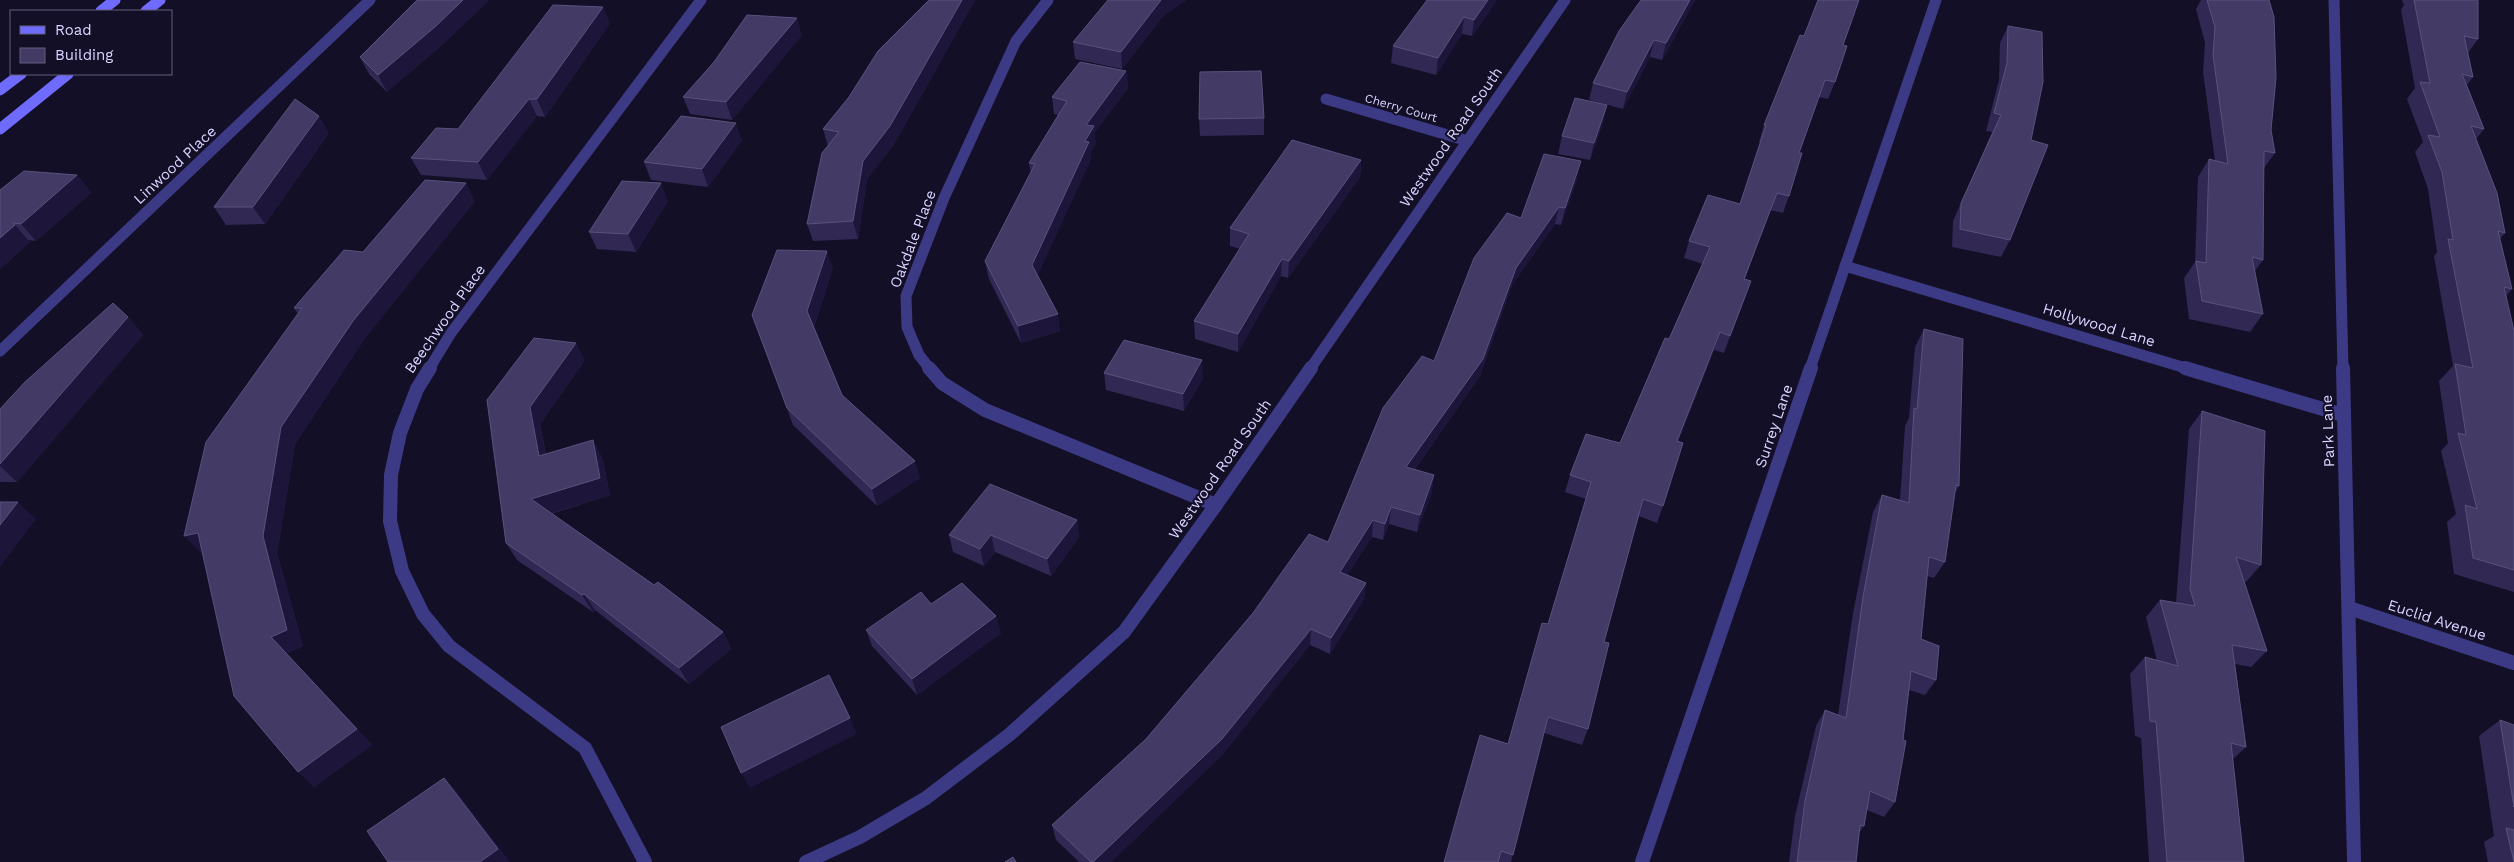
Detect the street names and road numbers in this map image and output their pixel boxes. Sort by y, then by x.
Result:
street label: Westwood Road South [1396,64,1506,210]
street label: Cherry Court [1363,91,1439,125]
street label: Linwood Place [130,122,220,208]
street label: Oakdale Place [886,187,940,291]
street label: Beechwood Place [401,261,489,377]
street label: Hollywood Lane [2041,299,2157,351]
street label: Surrey Lane [1751,382,1797,470]
street label: Park Lane [2318,394,2338,468]
street label: Westwood Road South [1165,396,1275,542]
street label: Euclid Avenue [2385,596,2489,644]

